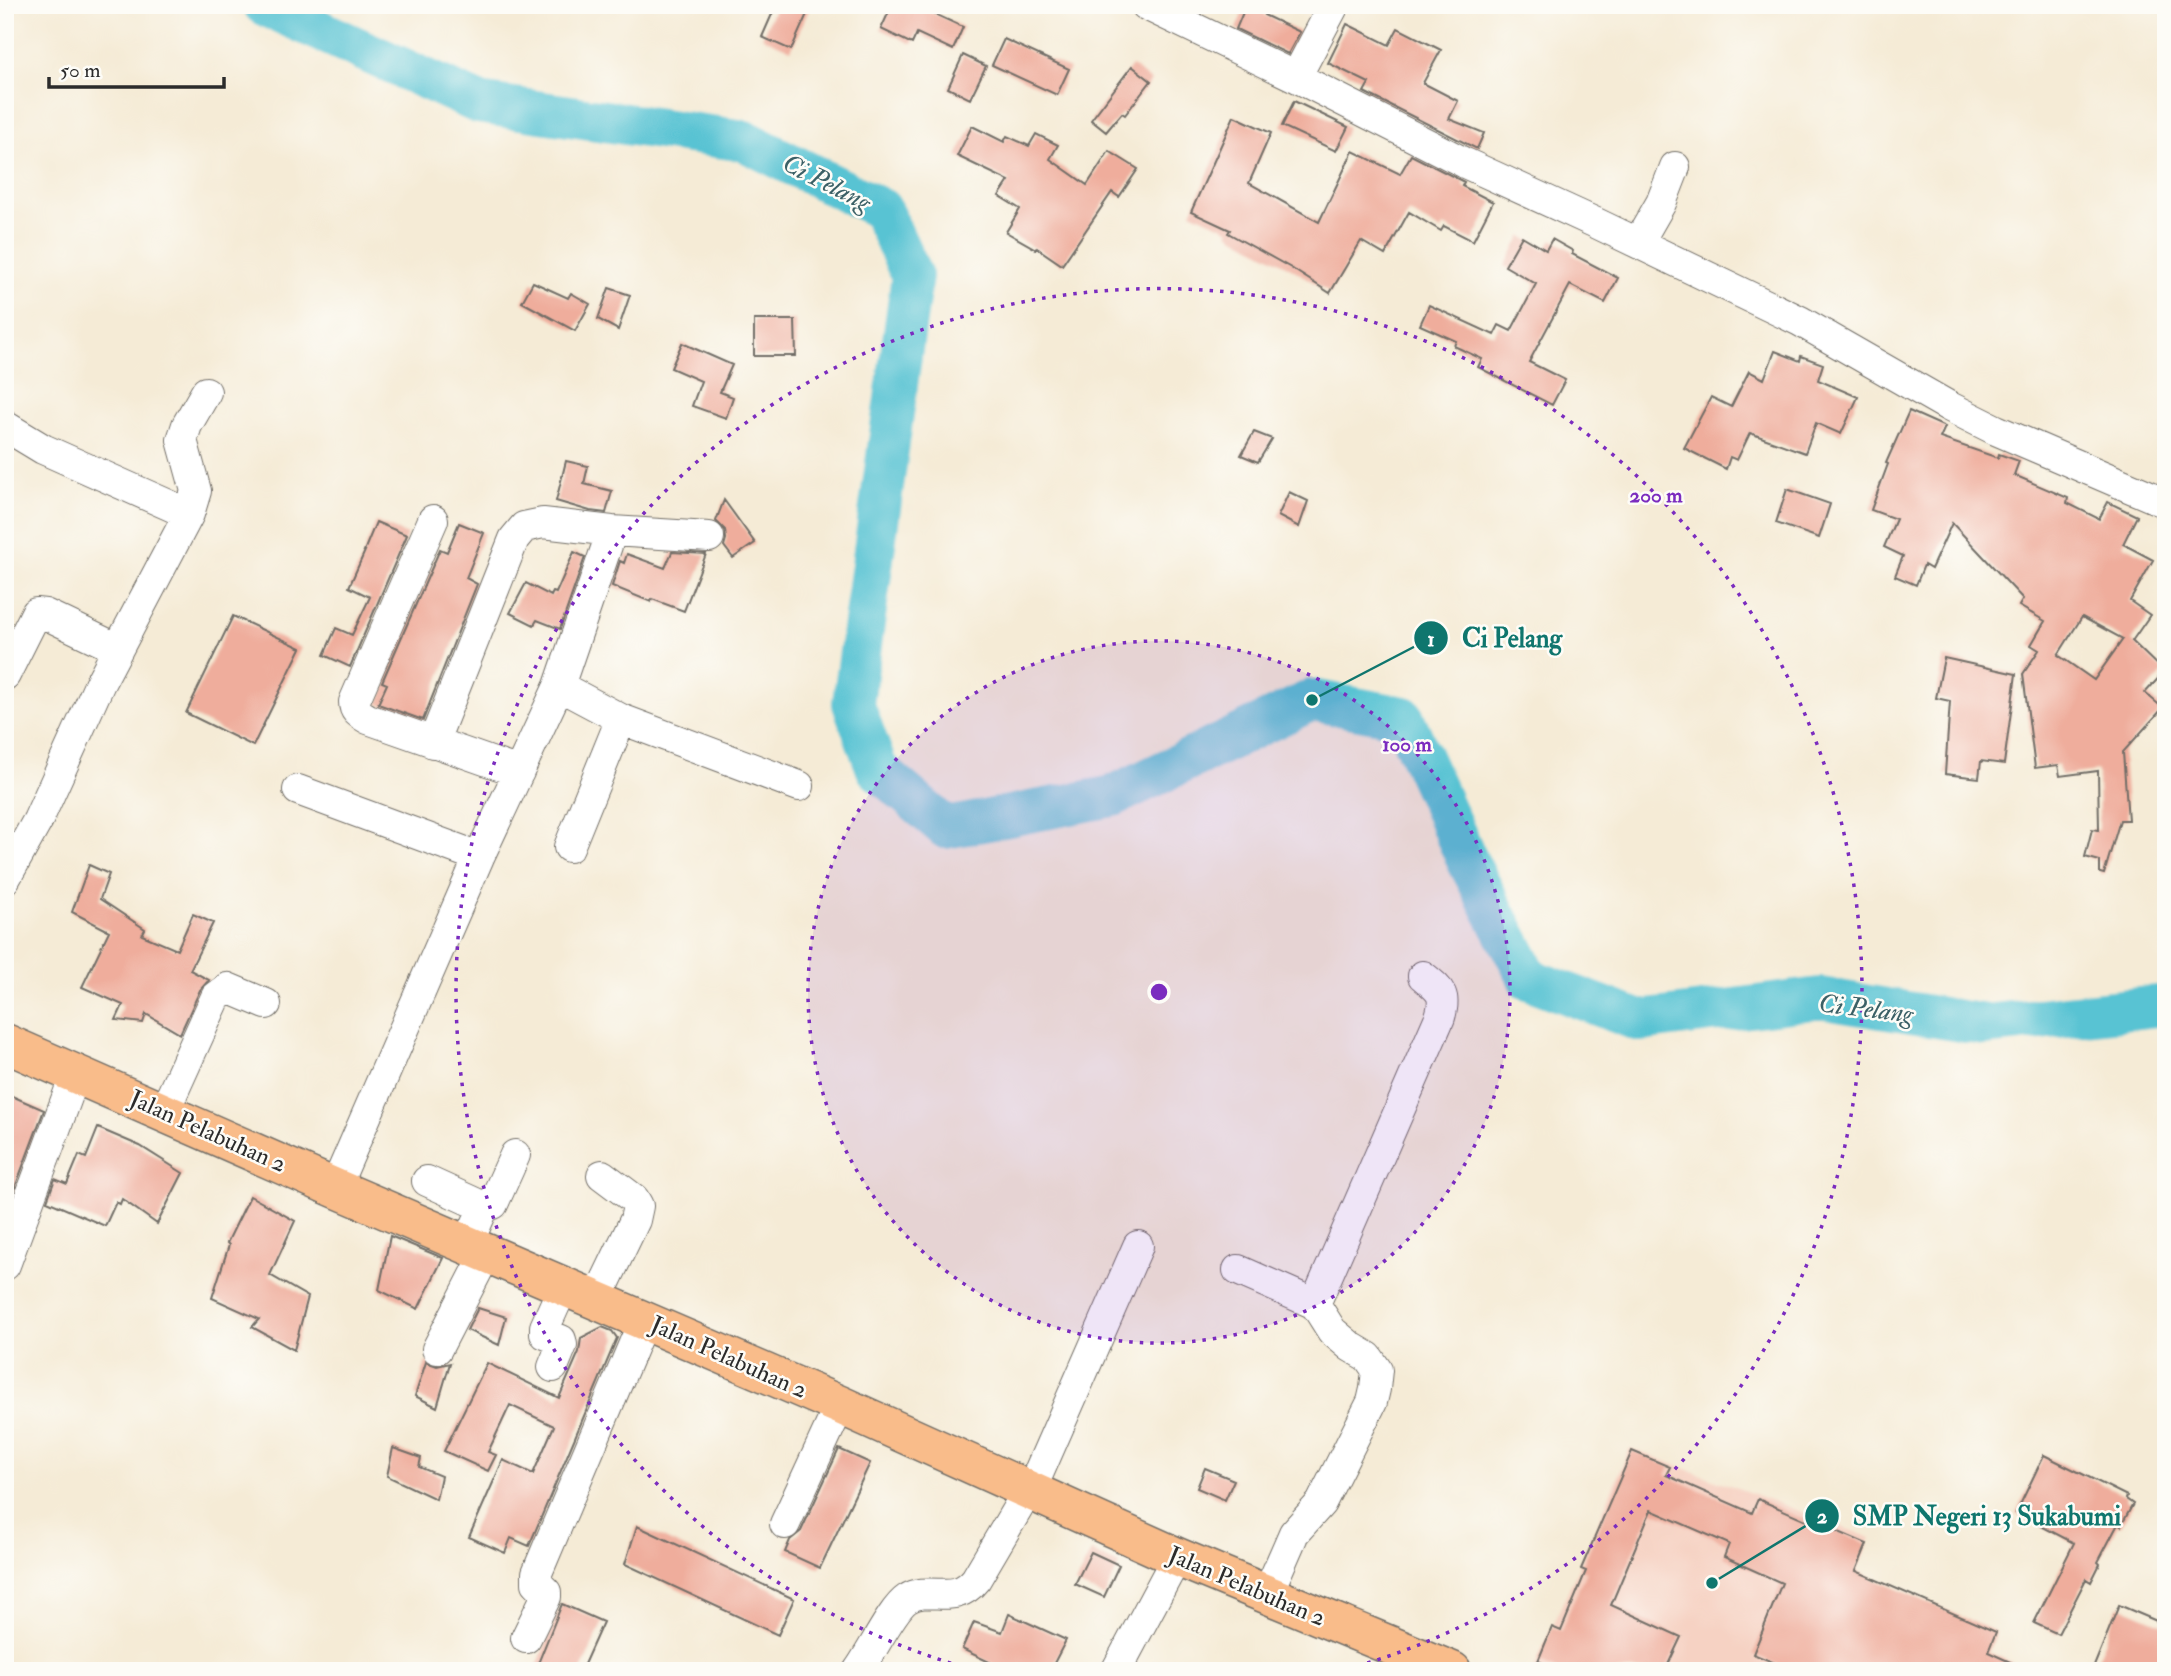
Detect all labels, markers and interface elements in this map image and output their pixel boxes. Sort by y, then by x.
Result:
scale bar [49,46,224,90]
text: 50 m [60,57,101,84]
water label: Ci Pelang [777,147,877,219]
text: 200 m [1630,482,1683,509]
callout: Ci Pelang [1413,615,1577,662]
text: Ci Pelang [1462,623,1563,656]
text: 1 [1427,626,1435,653]
text: 100 m [1382,731,1433,758]
centre of rings [1147,980,1171,1004]
water label: Ci Pelang [1817,987,1916,1031]
street label: Jalan Pelabuhan 2 [124,1083,291,1180]
street label: Jalan Pelabuhan 2 [645,1309,812,1406]
callout: SMP Negeri 13 Sukabumi [1804,1492,2135,1539]
text: SMP Negeri 13 Sukabumi [1853,1501,2121,1534]
text: 2 [1817,1503,1828,1530]
street label: Jalan Pelabuhan 2 [1162,1539,1330,1634]

